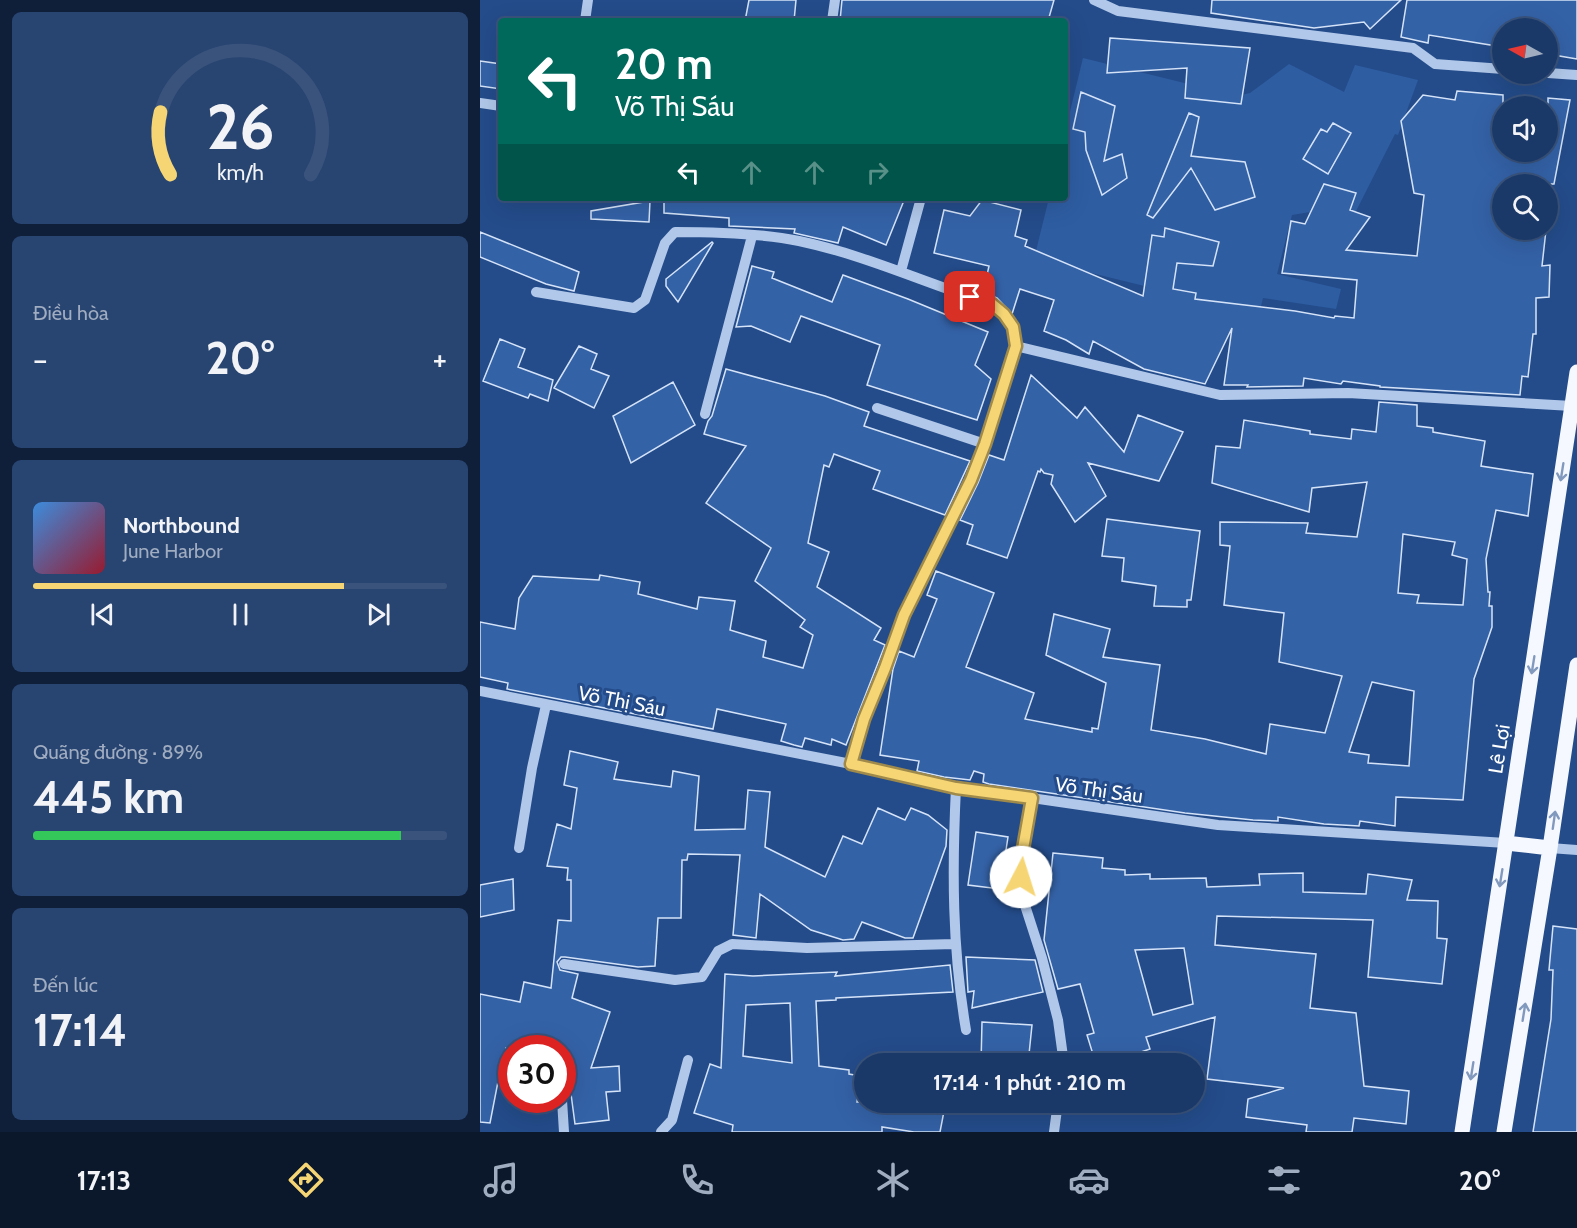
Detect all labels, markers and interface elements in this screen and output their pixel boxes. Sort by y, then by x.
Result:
north arrow [1492,18,1558,84]
map controls [1492,18,1558,240]
text: 20 m [615,38,713,90]
icon: left [516,42,594,120]
text: 26 [206,89,274,165]
text: Võ Thị Sáu [615,90,734,123]
button: sound [1492,96,1558,162]
icon: left [672,156,705,189]
icon: ahead [735,156,768,189]
icon: ahead [798,156,831,189]
icon: right [861,156,894,189]
text: km/h [217,159,263,185]
button: search [1492,174,1558,240]
pin [944,271,995,322]
icon: arrive [953,280,986,313]
text: Điều hòa [33,301,108,325]
text: 20° [206,331,274,385]
text: − [33,339,48,379]
text: + [432,339,447,379]
one-way arrow [1557,461,1568,481]
text: Northbound [123,512,240,539]
text: June Harbor [123,539,223,563]
icon: previous [86,598,119,631]
icon: pause [224,598,257,631]
icon: next [362,598,395,631]
one-way arrow [1528,654,1539,674]
street label: Võ Thị Sáu [576,681,668,721]
street label: Lê Lợi [1483,723,1515,775]
text: Quãng đường · 89% [33,740,203,764]
text: 445 km [33,770,184,824]
street label: Võ Thị Sáu [1054,772,1144,808]
one-way arrow [1549,810,1560,830]
position arrow [989,845,1053,909]
one-way arrow [1495,868,1506,887]
text: Đến lúc [33,973,98,997]
text: 17:14 [33,1003,127,1057]
one-way arrow [1518,1003,1529,1022]
speed limit sign: 30 [498,1035,576,1113]
one-way arrow [1466,1061,1477,1080]
text: 17:14 · 1 phút · 210 m [933,1069,1126,1096]
icon: directions [285,1159,327,1201]
icon: music [480,1159,522,1201]
icon: phone [676,1159,718,1201]
icon: climate [872,1159,914,1201]
icon: car [1068,1159,1110,1201]
icon: filters [1263,1159,1305,1201]
text: 17:13 [77,1164,131,1197]
text: 20° [1459,1164,1500,1197]

